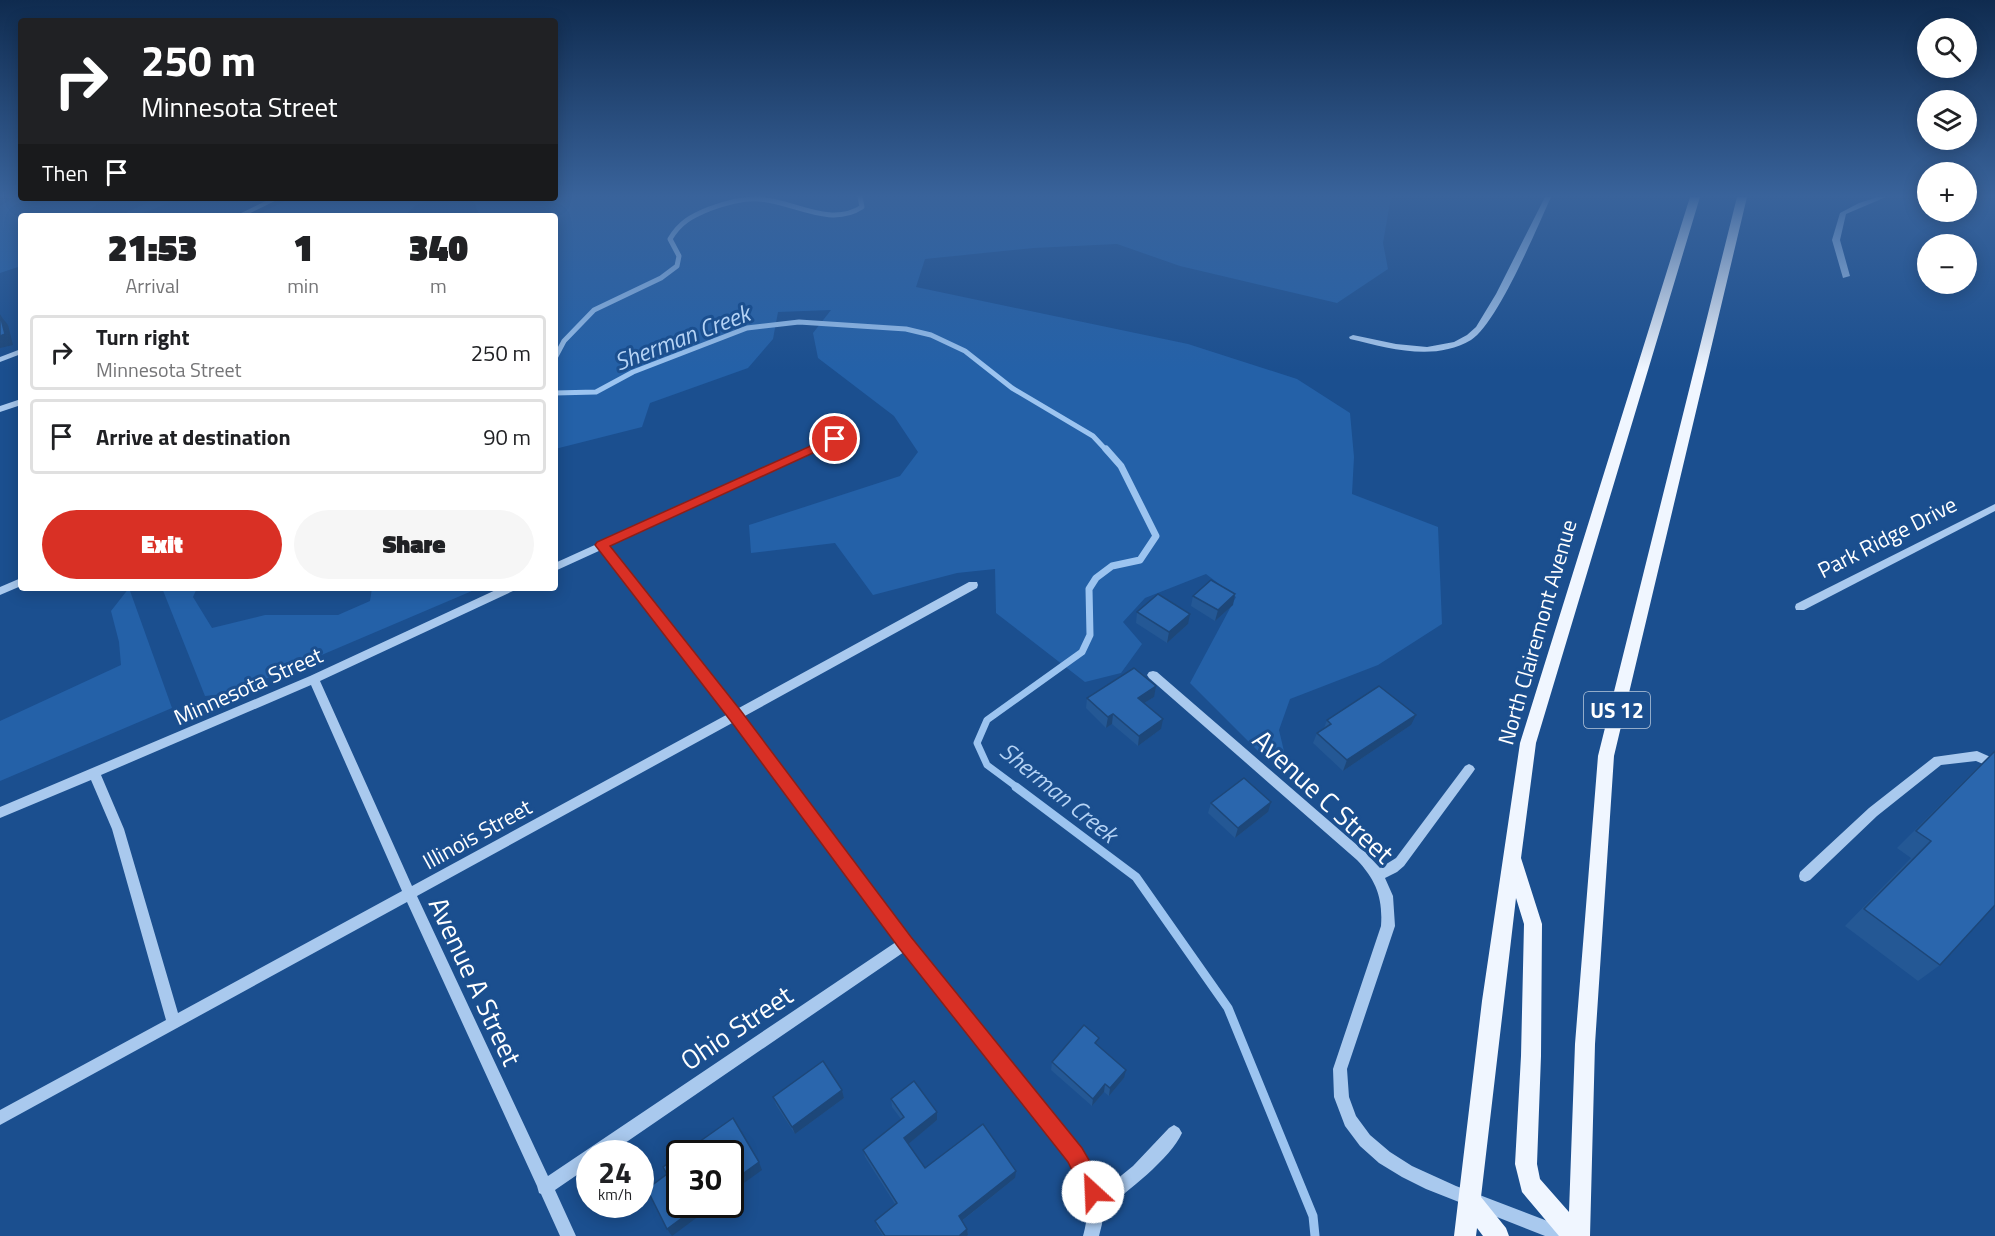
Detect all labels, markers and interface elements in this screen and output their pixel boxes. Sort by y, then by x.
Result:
map controls [1917,18,1977,294]
button: search [1917,18,1977,78]
text: 250 m [141,28,256,92]
icon: right [42,42,120,120]
text: Minnesota Street [141,86,337,127]
button: layers [1917,90,1977,150]
text: Then [42,156,88,190]
icon: arrive [100,156,133,189]
button: + [1917,162,1977,222]
text: 21:53 [108,220,197,275]
text: 1 [293,220,313,275]
text: 340 [409,220,468,275]
button: − [1917,234,1977,294]
text: Arrival [125,270,180,301]
text: min [287,270,319,301]
text: m [430,270,447,301]
water label: Sherman Creek [609,293,758,379]
text: Turn right [96,320,190,354]
icon: right [45,336,78,369]
text: 250 m [471,336,531,370]
text: Minnesota Street [96,354,242,385]
pin [809,413,860,464]
icon: arrive [45,420,78,453]
text: Arrive at destination [96,420,291,454]
text: 90 m [483,420,531,454]
icon: arrive [818,422,851,455]
street label: Park Ridge Drive [1811,487,1963,587]
button: Exit [42,510,282,579]
button: Share [294,510,534,579]
street label: North Clairemont Avenue [1489,515,1585,749]
street label: Minnesota Street [168,638,328,734]
road number: US 12 [1584,692,1650,728]
street label: Avenue C Street [1244,719,1404,873]
water label: Sherman Creek [992,733,1128,853]
street label: Illinois Street [416,790,538,878]
street label: Avenue A Street [419,890,533,1073]
street label: Ohio Street [671,974,801,1080]
speed limit sign: 30 [666,1140,744,1218]
text: 24 [598,1149,632,1195]
position arrow [1061,1160,1125,1224]
text: km/h [598,1183,632,1206]

